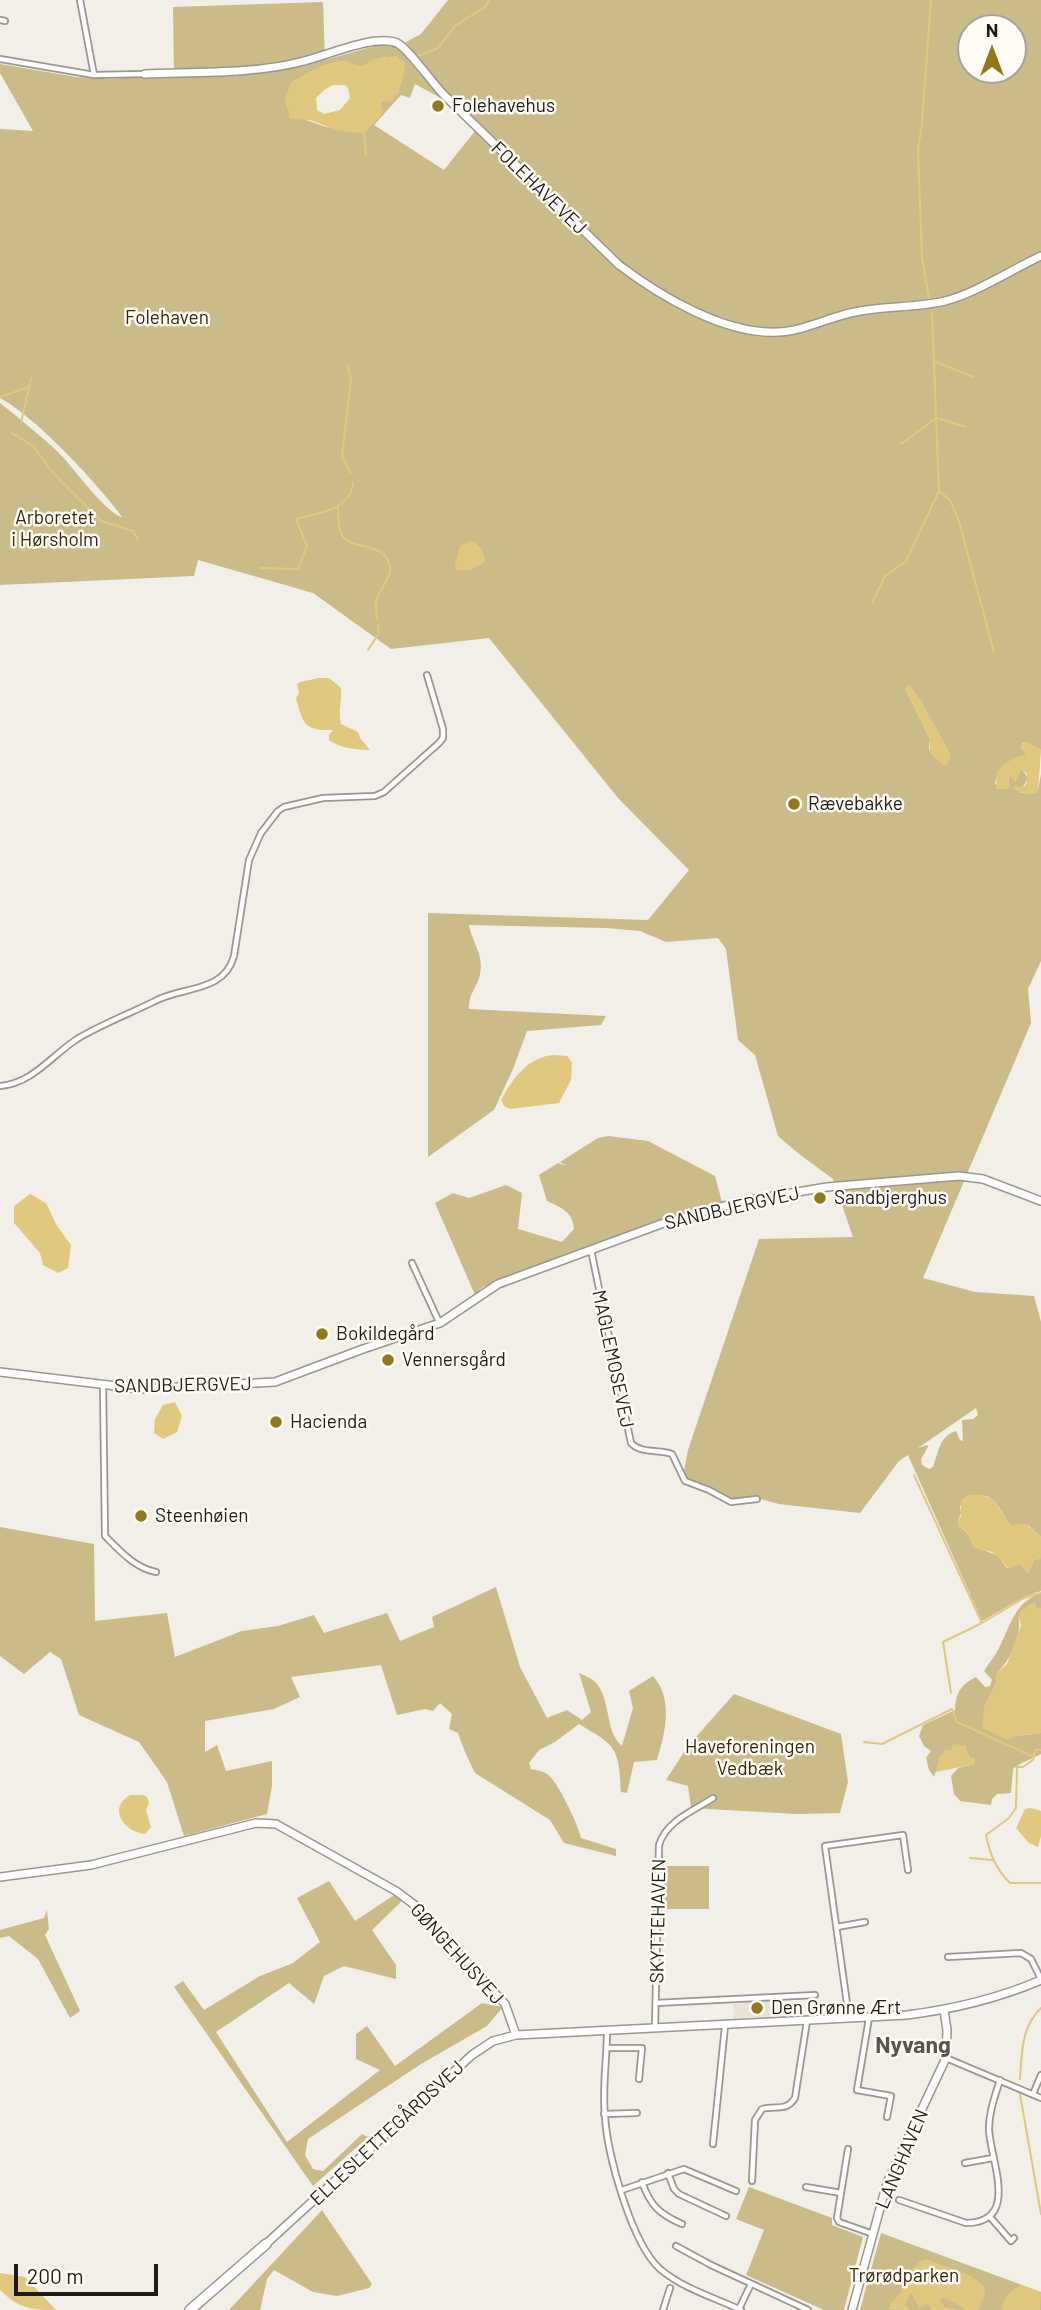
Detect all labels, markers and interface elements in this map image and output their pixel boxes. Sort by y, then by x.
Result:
north arrow [957,14,1027,84]
text: N [986,18,998,41]
place label: Folehavehus [452,95,555,117]
marker: Folehavehus [430,98,446,114]
street label: FOLEHAVEVEJ [486,137,592,239]
park label: Folehaven [125,307,209,329]
park label: Arboretet i Hørsholm [11,507,99,551]
place label: Rævebakke [808,793,903,815]
marker: Rævebakke [786,796,802,812]
street label: SANDBJERGVEJ [662,1181,802,1235]
place label: Sandbjerghus [834,1187,947,1209]
marker: Sandbjerghus [812,1190,828,1206]
street label: MAGLEMOSEVEJ [587,1288,639,1430]
place label: Bokildegård [336,1323,435,1345]
marker: Bokildegård [314,1326,330,1342]
place label: Vennersgård [402,1349,506,1371]
marker: Vennersgård [380,1352,396,1368]
street label: SANDBJERGVEJ [114,1372,252,1398]
place label: Hacienda [290,1411,367,1433]
marker: Hacienda [268,1414,284,1430]
place label: Steenhøien [155,1505,249,1527]
marker: Steenhøien [133,1508,149,1524]
park label: Haveforeningen Vedbæk [685,1736,815,1780]
street label: SKYTTEHAVEN [646,1858,670,1984]
street label: GØNGEHUSVEJ [406,1899,508,2009]
place label: Den Grønne Ært [771,1997,901,2019]
marker: Den Grønne Ært [749,2000,765,2016]
district label: Nyvang [875,2031,951,2059]
street label: ELLESLETTEGÅRDSVEJ [305,2056,469,2210]
street label: LANGHAVEN [871,2106,933,2212]
scale bar [18,2250,161,2294]
text: 200 m [27,2263,84,2288]
park label: Trørødparken [849,2265,959,2287]

